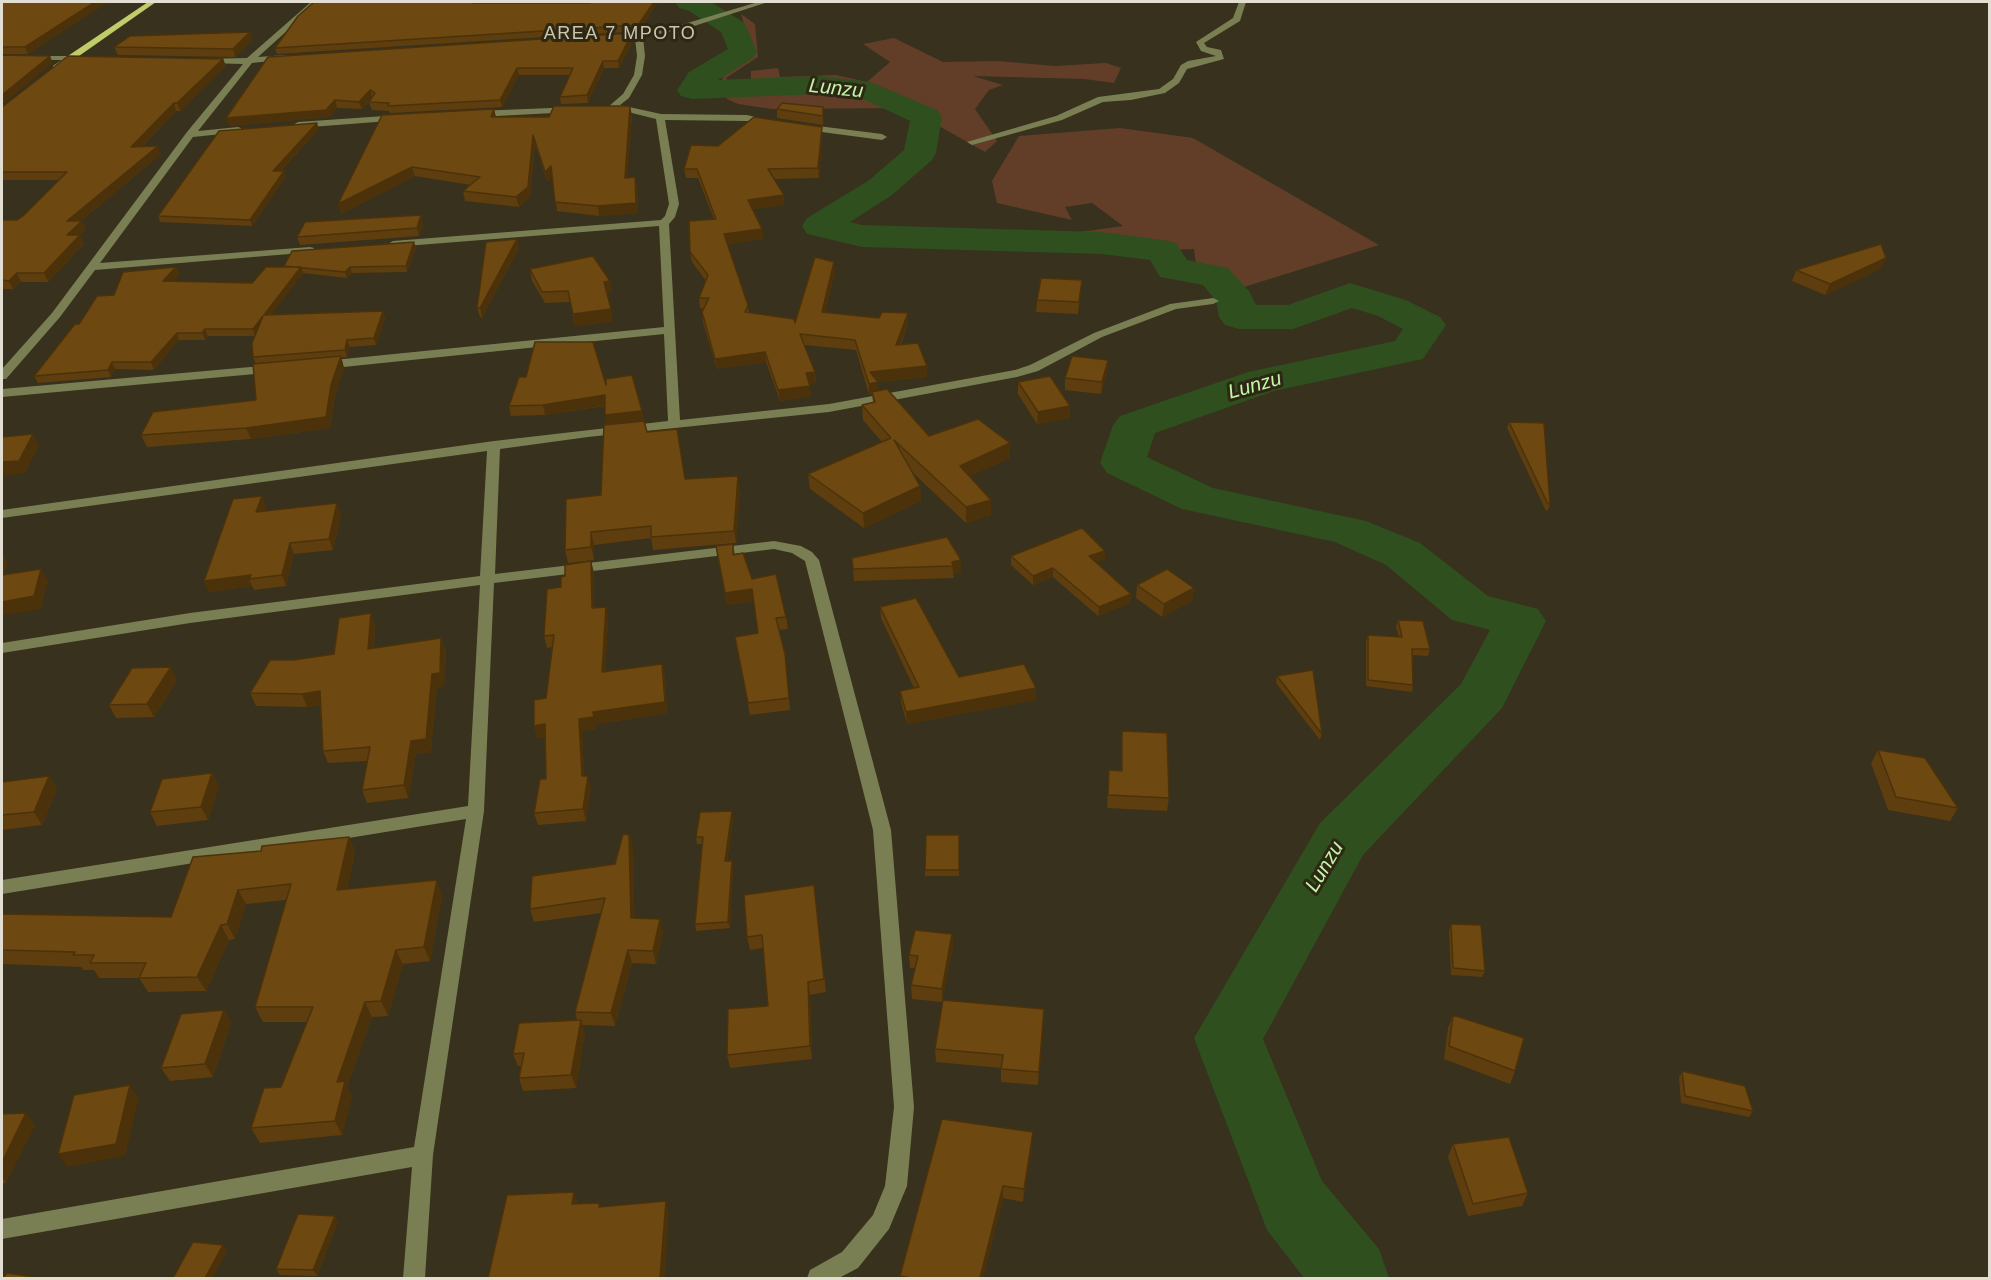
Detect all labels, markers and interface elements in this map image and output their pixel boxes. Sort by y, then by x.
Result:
district label: AREA 7 MPOTO [544,23,696,45]
water label: Lunzu [808,74,864,104]
water label: Lunzu [1226,367,1284,405]
water label: Lunzu [1301,837,1349,897]

